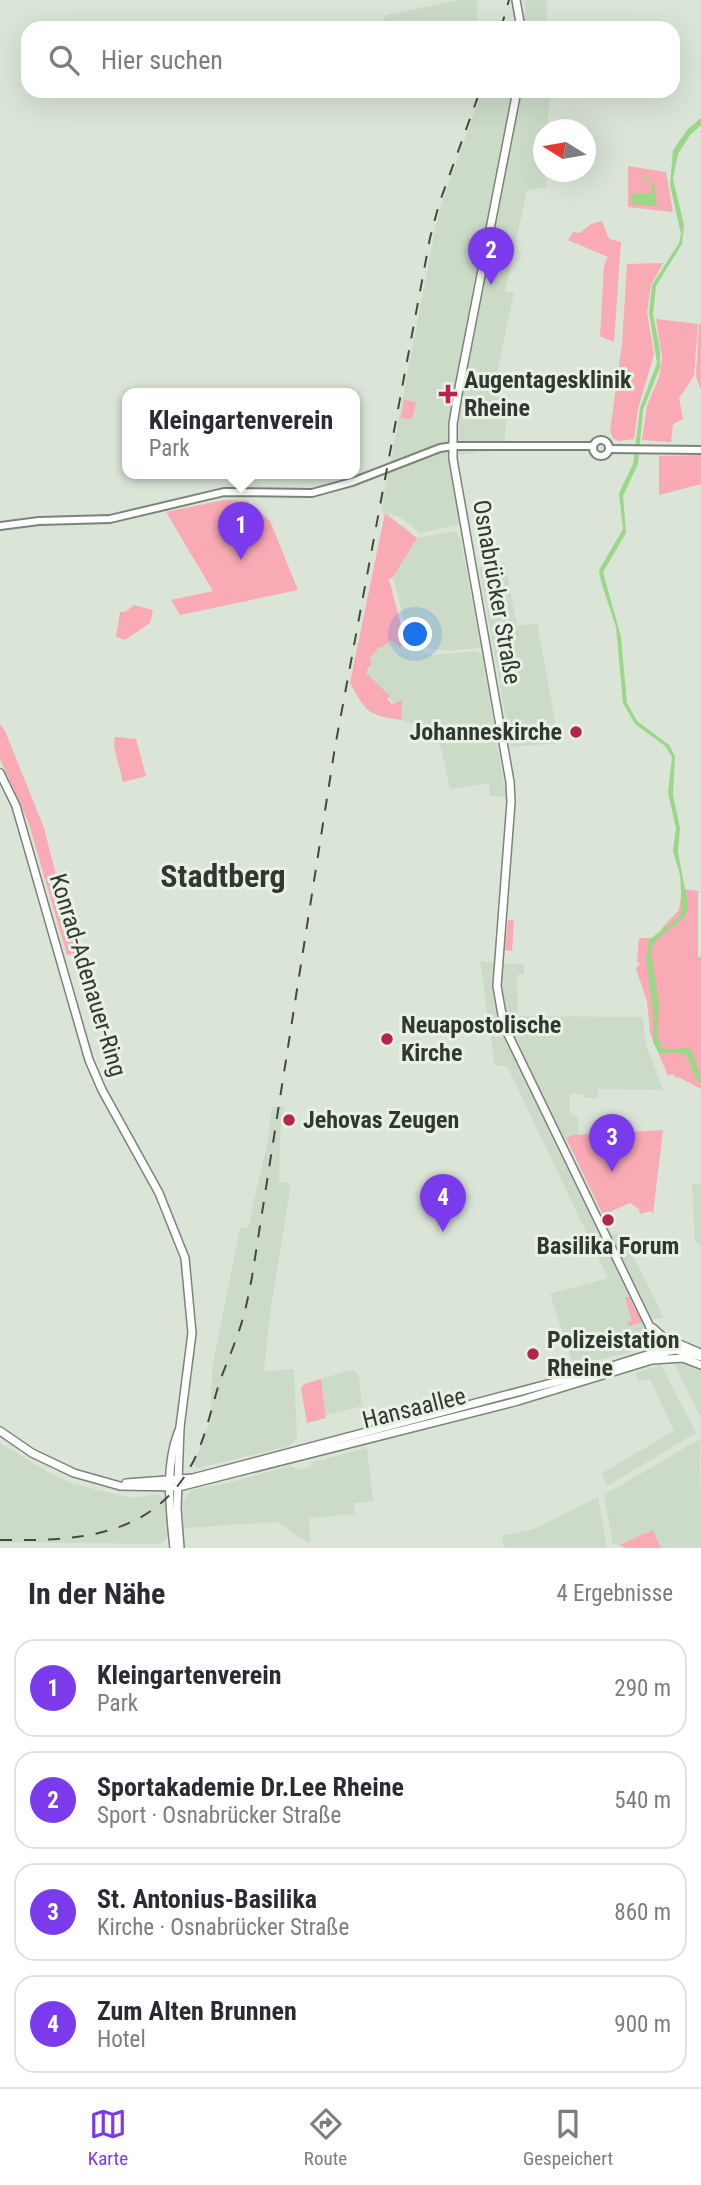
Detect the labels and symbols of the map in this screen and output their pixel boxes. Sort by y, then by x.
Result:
north arrow [533,119,596,182]
pin: 2 [468,227,514,285]
place label: Augentagesklinik Rheine [464,366,632,422]
marker: Augentagesklinik Rheine [438,384,458,404]
street label: Osnabrücker Straße [467,498,527,686]
pin: 1 [218,502,264,560]
your location [398,617,432,651]
place label: Johanneskirche [410,718,562,746]
marker: Johanneskirche [568,724,584,740]
district label: Stadtberg [160,857,286,895]
street label: Konrad-Adenauer-Ring [44,870,132,1080]
place label: Neuapostolische Kirche [401,1011,561,1067]
marker: Neuapostolische Kirche [379,1031,395,1047]
place label: Jehovas Zeugen [303,1106,459,1134]
marker: Jehovas Zeugen [281,1112,297,1128]
pin: 3 [589,1114,635,1172]
pin: 4 [420,1174,466,1232]
marker: Basilika Forum [600,1212,616,1228]
place label: Basilika Forum [537,1232,679,1260]
place label: Polizeistation Rheine [547,1326,679,1382]
marker: Polizeistation Rheine [525,1346,541,1362]
street label: Hansaallee [359,1382,469,1434]

